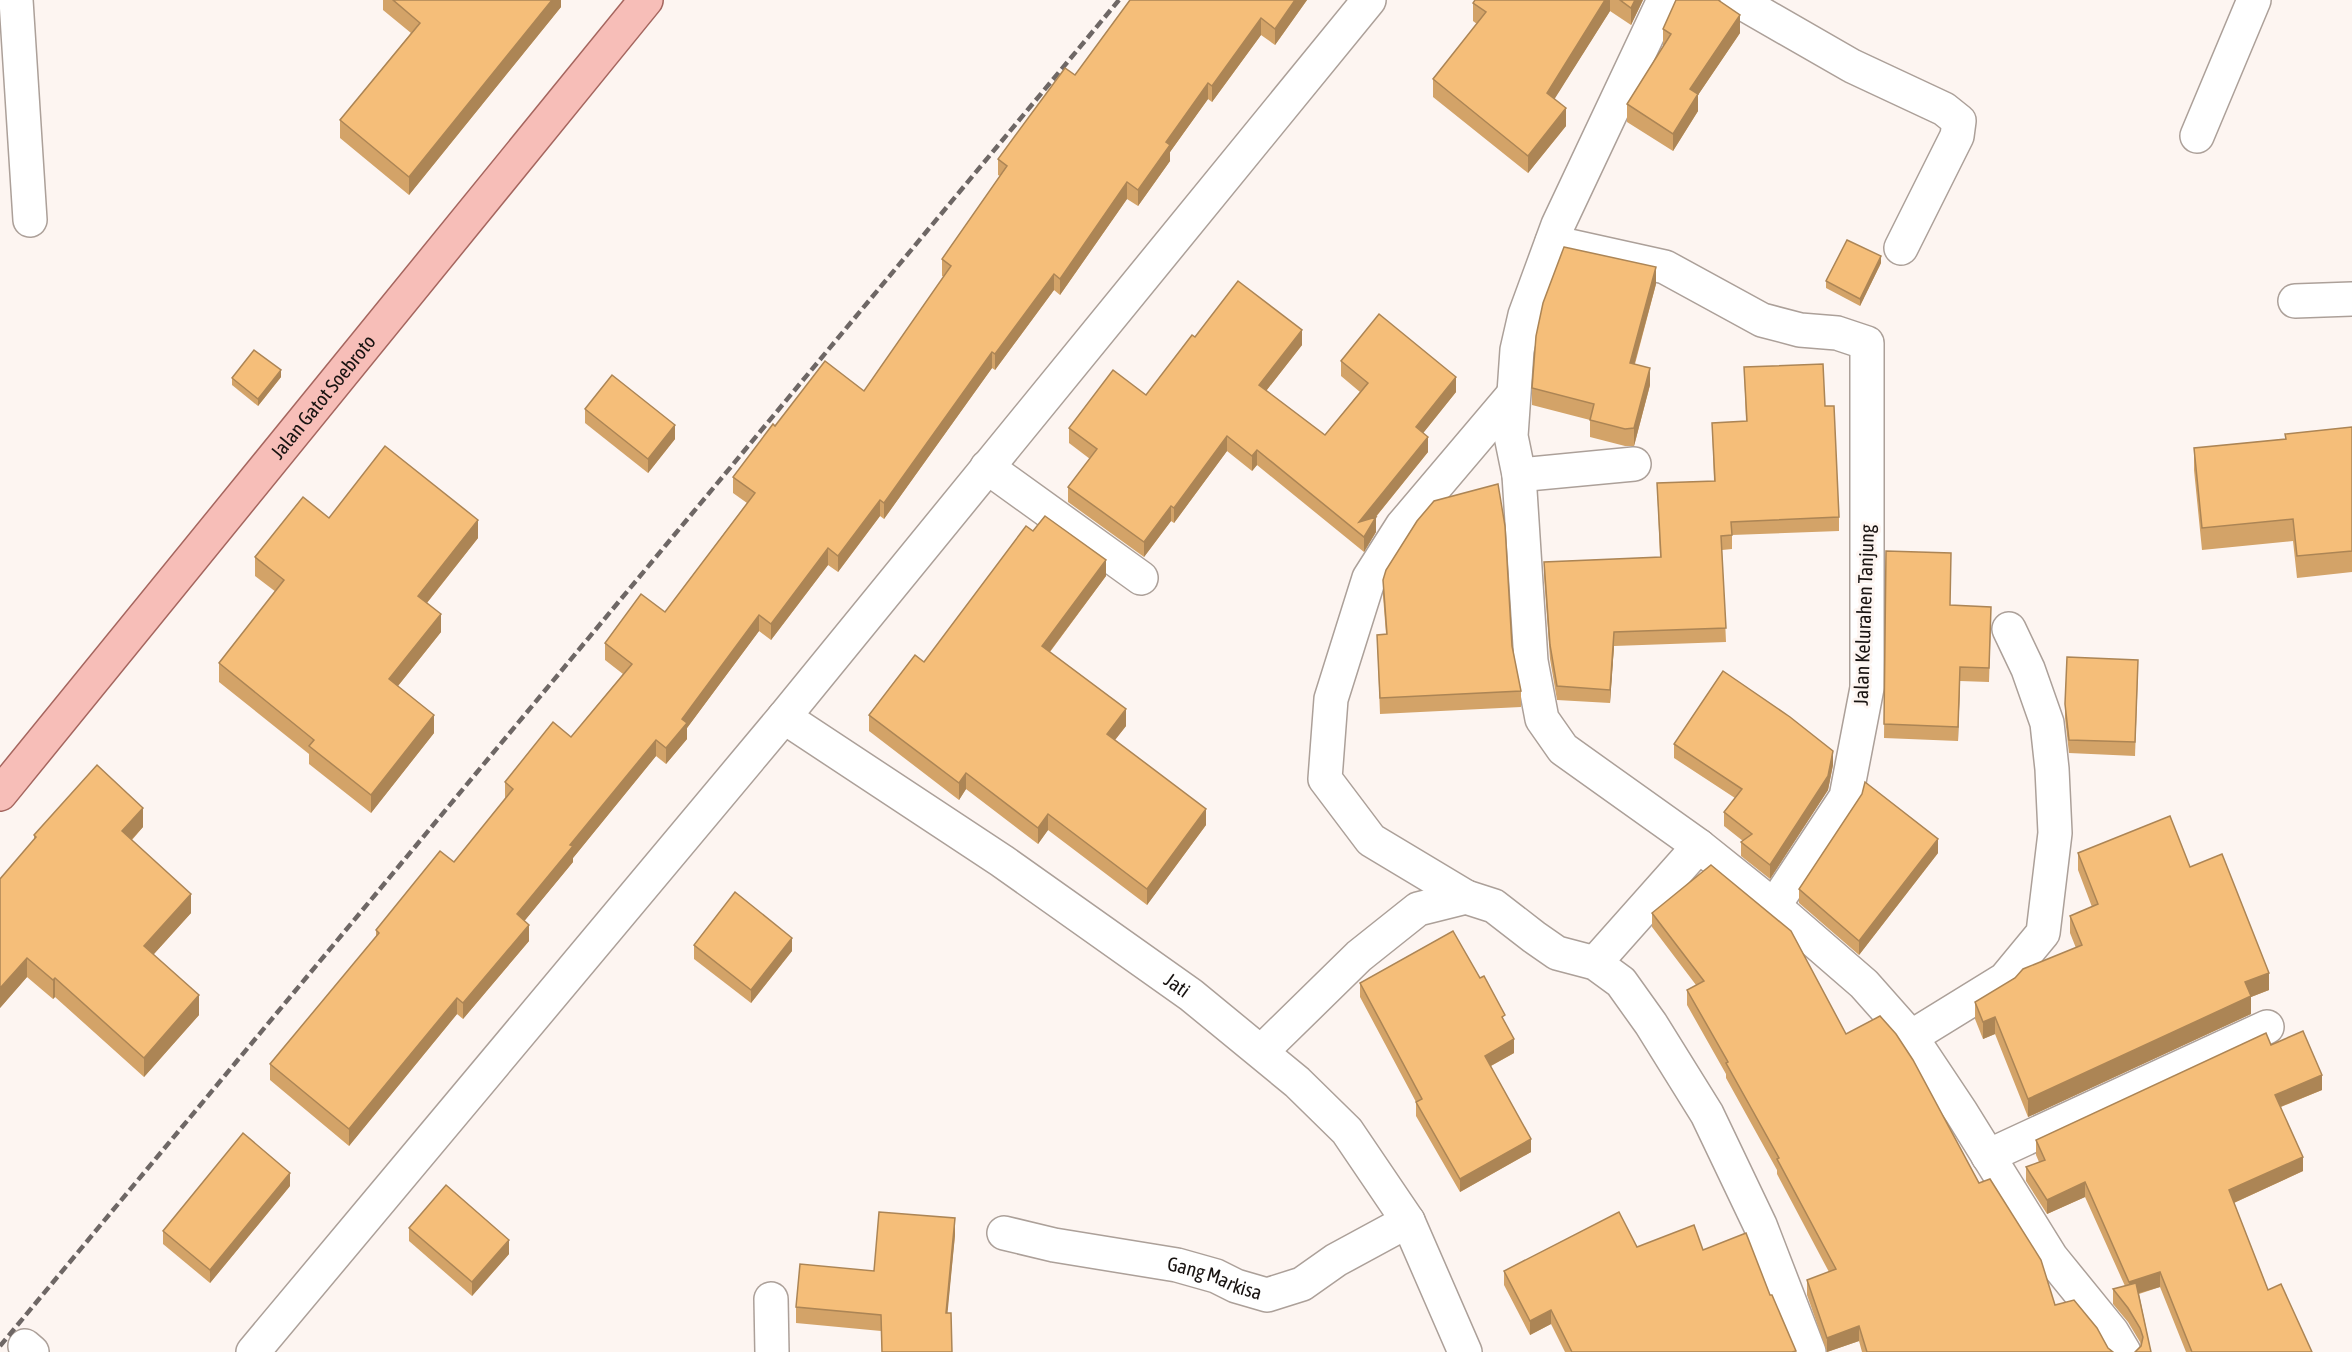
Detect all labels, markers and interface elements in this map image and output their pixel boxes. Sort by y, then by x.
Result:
street label: Jalan Gatot Soebroto [266,330,380,463]
street label: Jalan Kelurahen Tanjung [1849,524,1878,706]
street label: Jati [1160,968,1195,1002]
street label: Gang Markisa [1166,1252,1265,1304]

